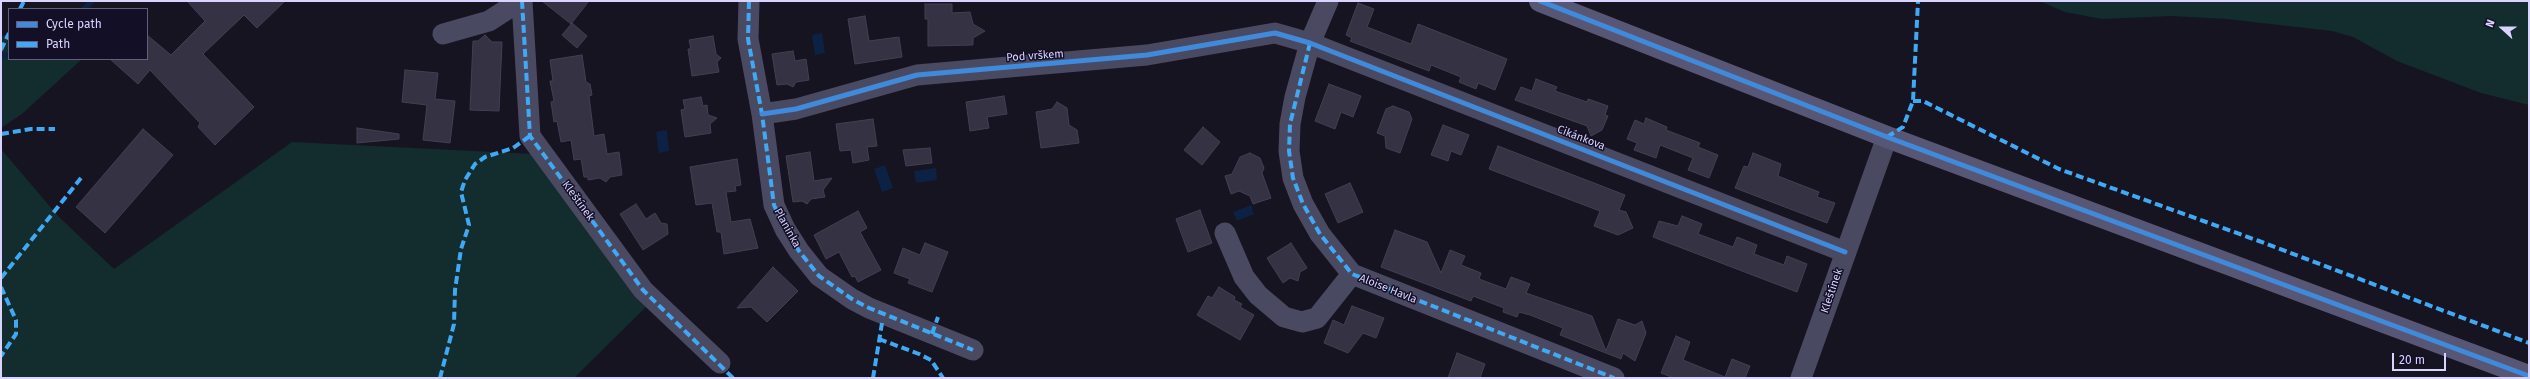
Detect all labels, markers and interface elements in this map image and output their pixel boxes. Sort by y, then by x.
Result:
legend [8,8,148,60]
north arrow [2482,8,2522,48]
text: Cycle path [46,17,102,31]
text: N [2483,18,2498,29]
text: Path [46,37,70,51]
street label: Pod vrškem [1006,47,1064,65]
street label: Cikánkova [1555,123,1607,153]
street label: Kleštínek [559,179,597,223]
street label: Planinka [771,206,803,250]
street label: Kleštínek [1818,267,1846,315]
street label: Aloise Havla [1357,271,1419,307]
scale bar [2394,345,2448,371]
text: 20 m [2399,353,2425,367]

